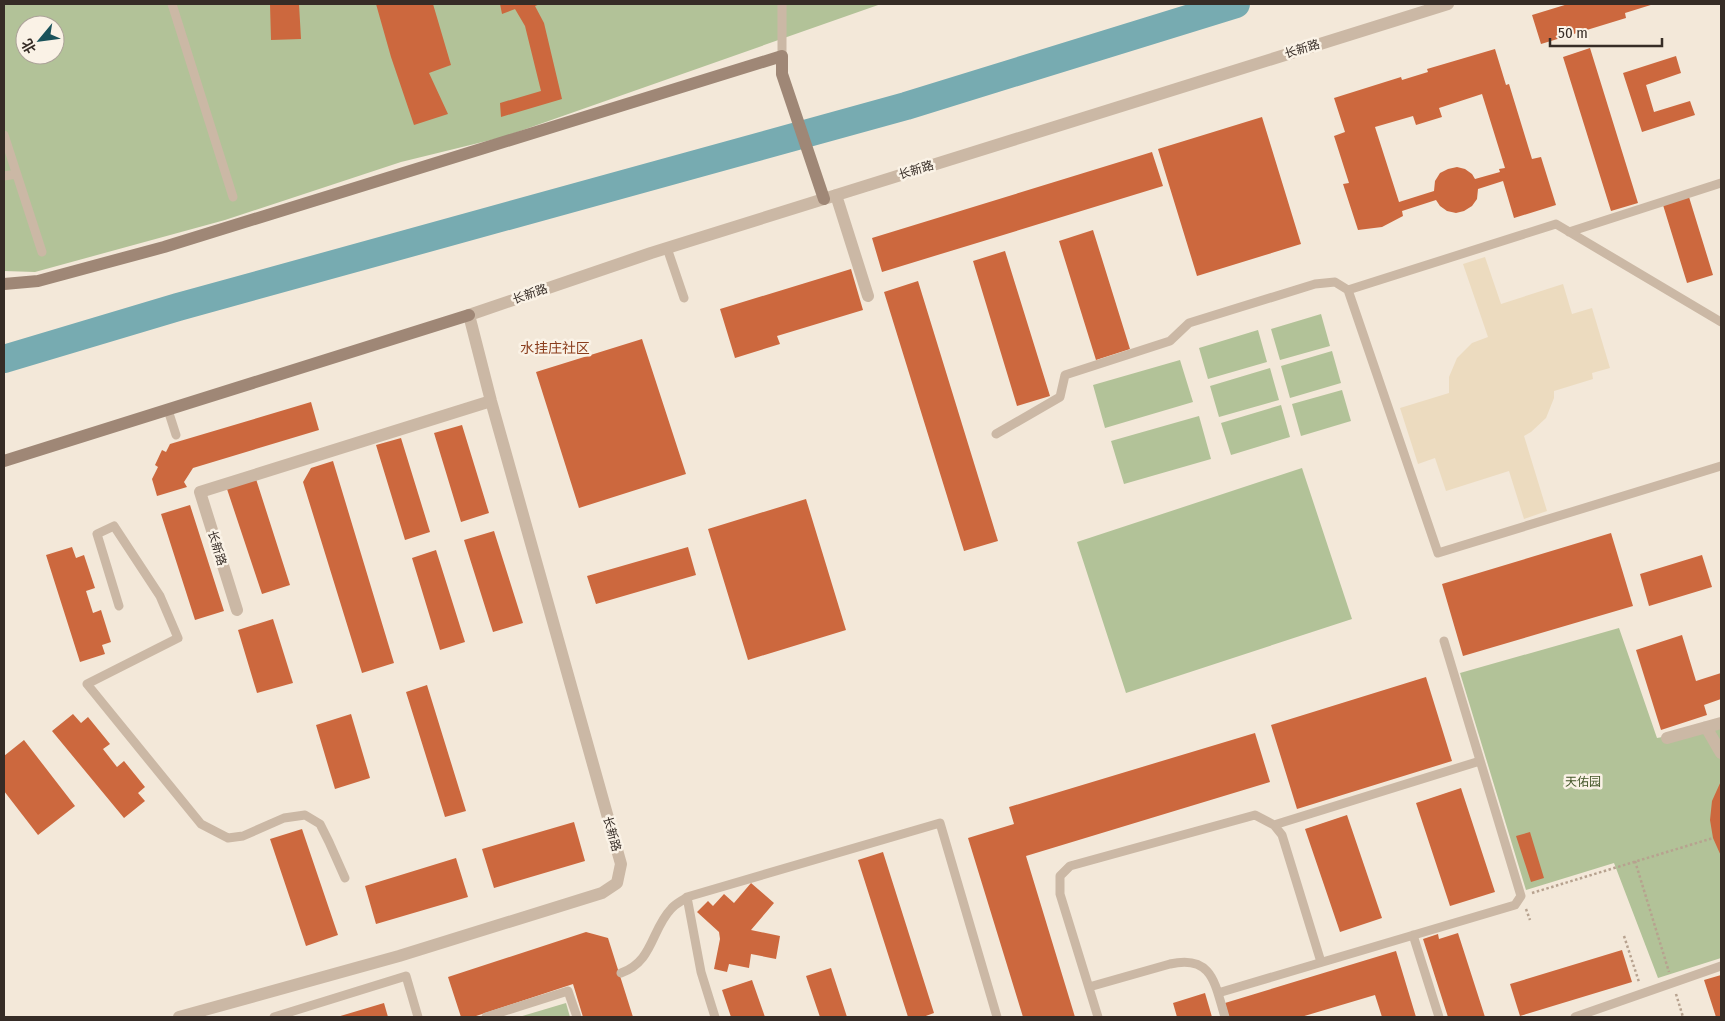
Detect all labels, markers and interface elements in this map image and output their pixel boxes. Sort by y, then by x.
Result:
north arrow [15,15,65,65]
scale bar [1550,15,1662,47]
text: 50 m [1558,24,1588,42]
text: 北 [18,36,40,56]
street label: 长新路 [1283,37,1321,61]
street label: 长新路 [897,158,935,182]
street label: 长新路 [511,282,549,306]
district label: 水挂庄社区 [520,340,590,357]
street label: 长新路 [205,529,229,567]
park label: 天佑园 [1565,775,1601,789]
street label: 长新路 [600,815,624,853]

